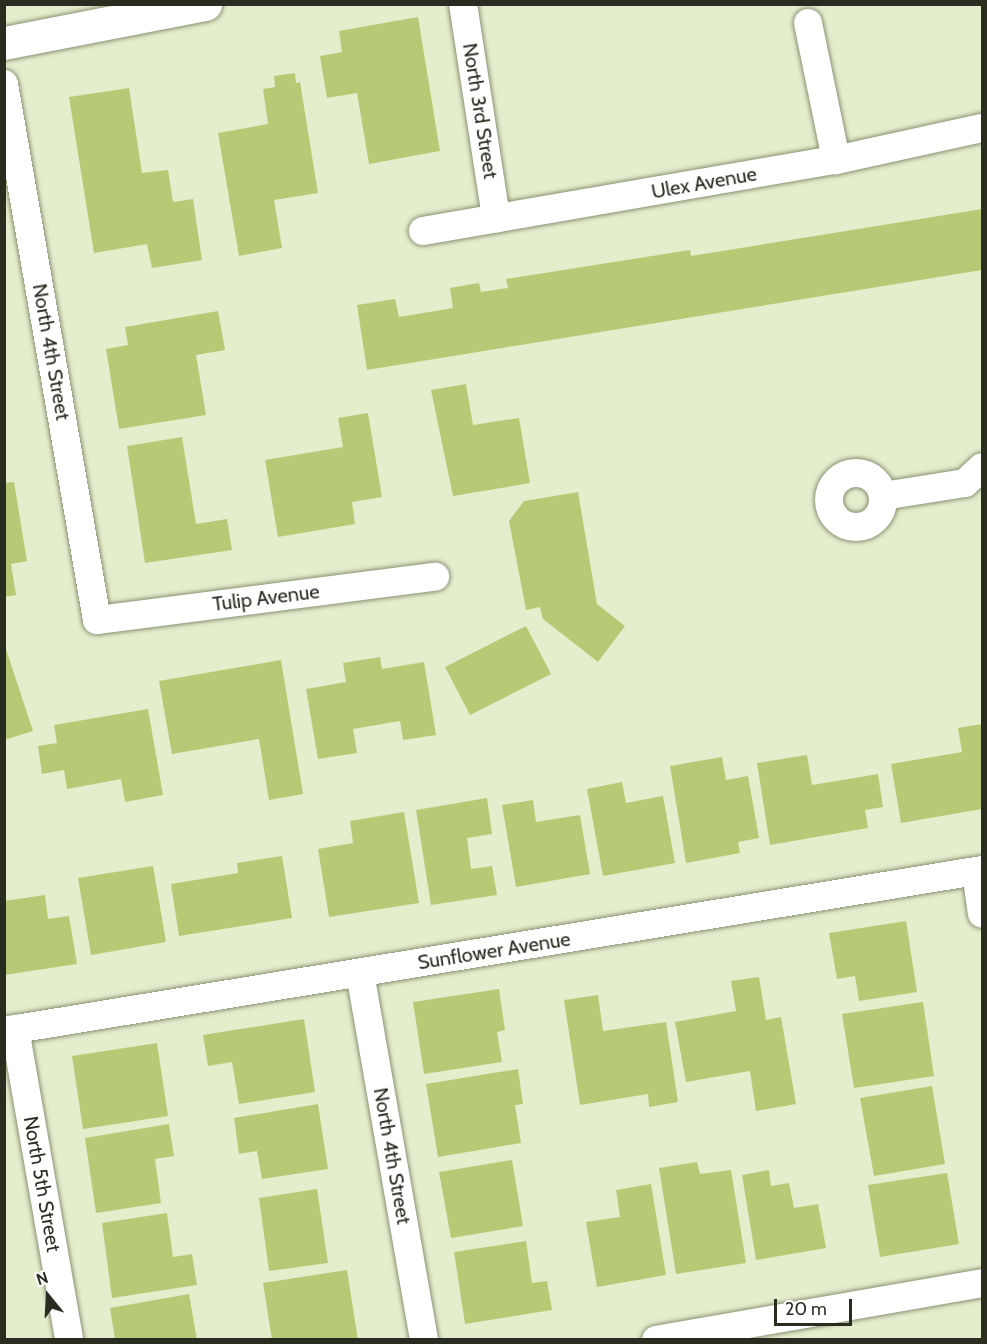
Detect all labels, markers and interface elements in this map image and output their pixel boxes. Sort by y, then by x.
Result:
street label: North 3rd Street [457,41,503,181]
street label: Ulex Avenue [650,162,758,204]
street label: North 4th Street [27,282,75,422]
street label: Tulip Avenue [211,580,321,616]
street label: Sunflower Avenue [416,927,572,975]
street label: North 4th Street [368,1086,416,1226]
street label: North 5th Street [18,1114,66,1254]
north arrow [18,1266,78,1326]
text: N [34,1268,51,1289]
scale bar [777,1287,855,1325]
text: 20 m [785,1298,827,1320]

